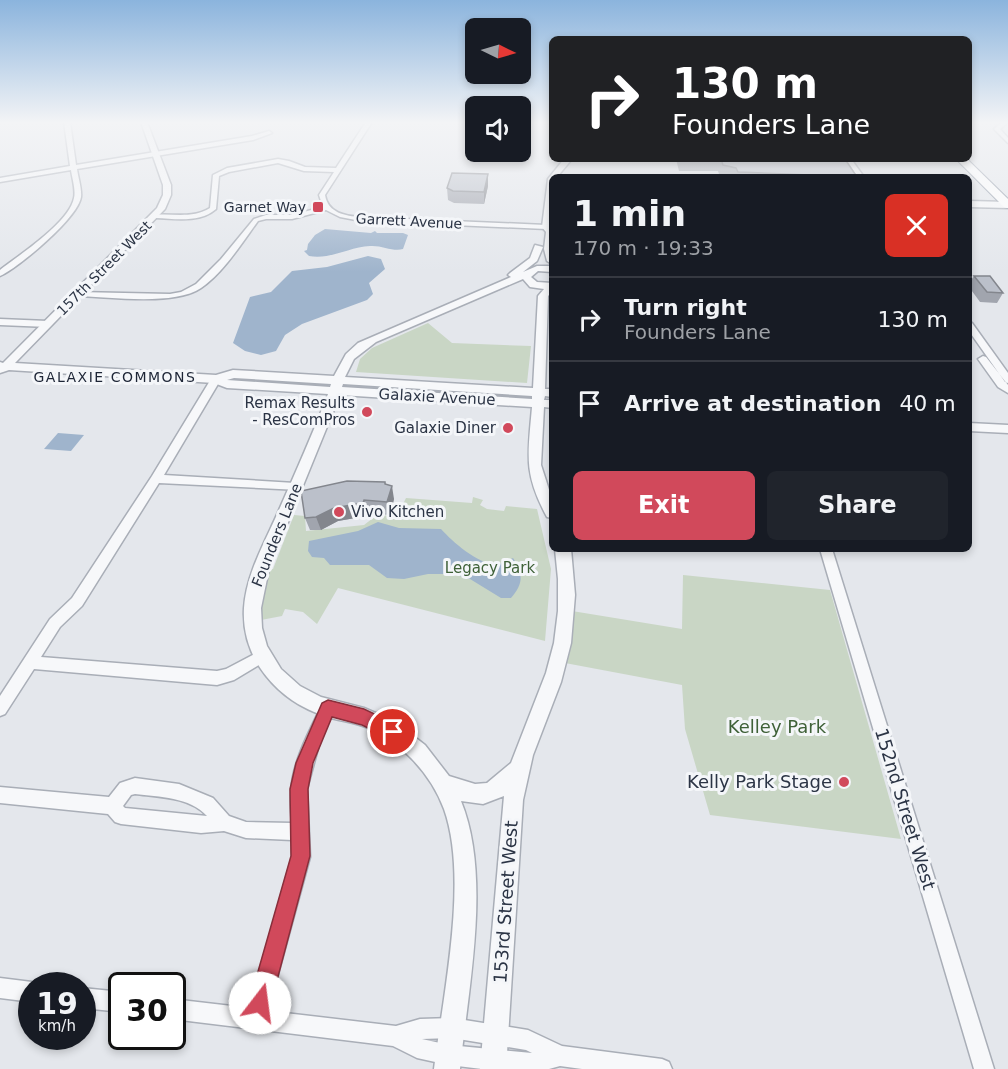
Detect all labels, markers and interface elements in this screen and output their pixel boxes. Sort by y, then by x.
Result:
north arrow [465,18,531,84]
map controls [465,18,531,162]
text: 130 m [672,59,818,108]
icon: right [573,60,651,138]
button: sound [465,96,531,162]
text: Founders Lane [672,109,870,140]
text: 1 min [573,193,686,234]
button: close [885,194,948,257]
place label: Garnet Way [224,199,306,215]
marker: Garnet Way [311,200,325,214]
street label: Garrett Avenue [355,210,463,232]
street label: 157th Street West [53,217,155,319]
text: 170 m · 19:33 [573,236,714,260]
text: Turn right [624,295,747,320]
icon: right [573,303,606,336]
text: 130 m [878,307,948,332]
text: Founders Lane [624,320,771,344]
district label: GALAXIE COMMONS [34,369,196,385]
street label: Galaxie Avenue [378,385,496,409]
icon: arrive [573,387,606,420]
text: Arrive at destination [624,391,881,416]
text: 40 m [899,391,956,416]
place label: Remax Results - ResComPros [244,394,355,429]
marker: Remax Results - ResComPros [360,405,374,419]
place label: Galaxie Diner [394,419,497,437]
marker: Galaxie Diner [501,421,515,435]
button: Exit [573,471,755,540]
button: Share [767,471,948,540]
street label: Founders Lane [248,481,306,589]
place label: Vivo Kitchen [351,503,444,521]
marker: Vivo Kitchen [332,505,346,519]
park label: Legacy Park [445,559,535,577]
pin [367,706,418,757]
icon: arrive [376,715,409,748]
park label: Kelley Park [728,716,827,737]
street label: 152nd Street West [871,726,940,892]
place label: Kelly Park Stage [687,771,832,792]
marker: Kelly Park Stage [837,775,851,789]
street label: 153rd Street West [489,820,522,984]
position arrow [228,971,292,1035]
speed limit sign: 30 [108,972,186,1050]
text: 19 [36,986,78,1021]
text: km/h [38,1017,76,1035]

